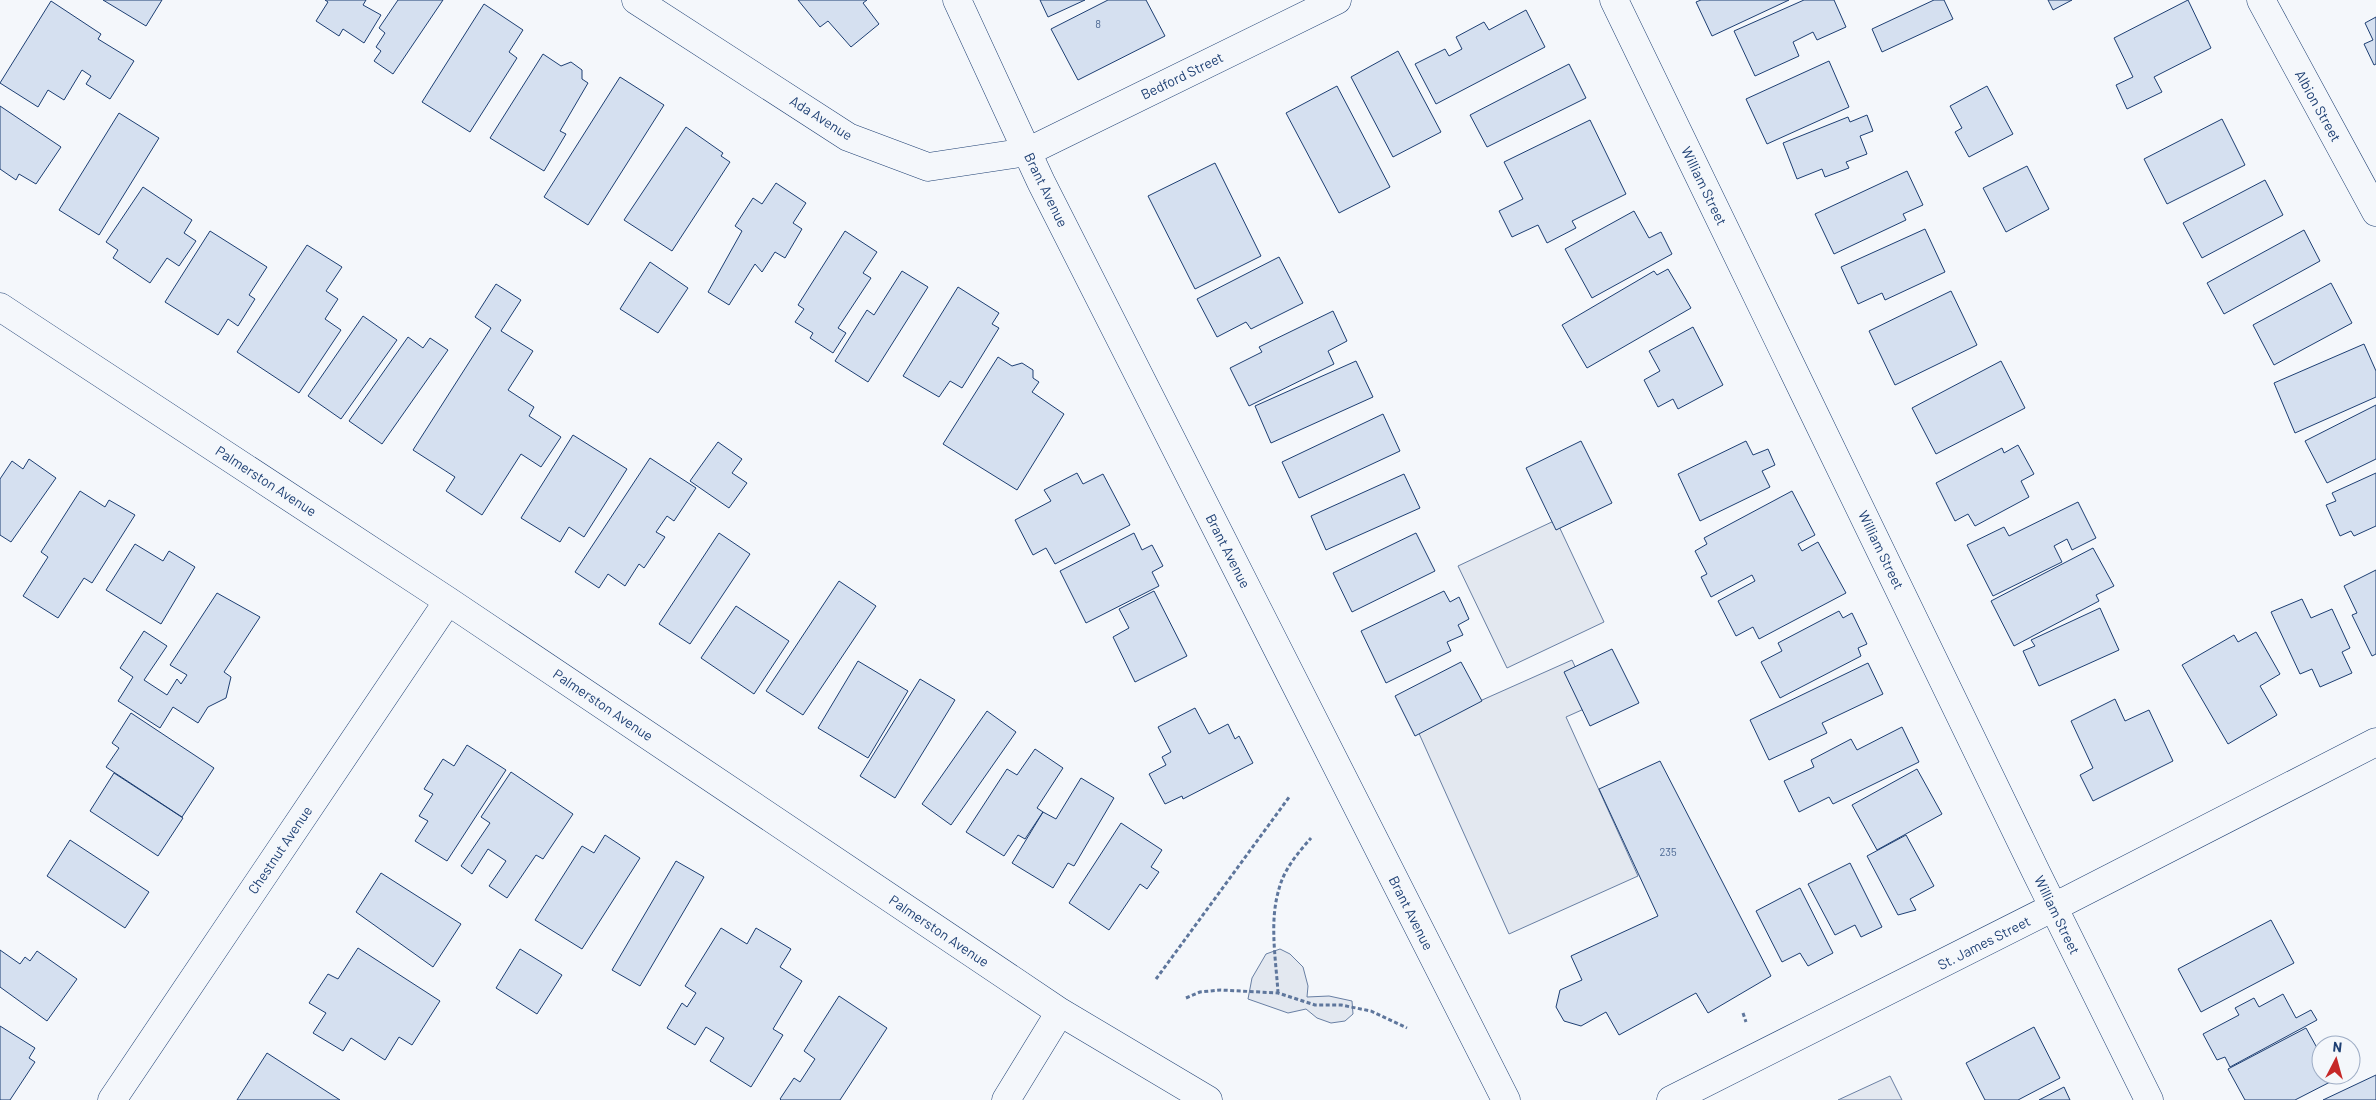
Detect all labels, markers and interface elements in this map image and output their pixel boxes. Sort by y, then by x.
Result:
house number: 8 [1095,17,1101,30]
street label: Bedford Street [1138,48,1226,103]
street label: Albion Street [2292,67,2345,144]
street label: Ada Avenue [787,92,856,143]
street label: William Street [1678,144,1731,228]
street label: Brant Avenue [1021,150,1072,230]
street label: Palmerston Avenue [213,442,320,519]
street label: William Street [1855,508,1908,592]
street label: Brant Avenue [1202,511,1254,591]
street label: Palmerston Avenue [550,665,656,744]
street label: Chestnut Avenue [244,802,315,897]
house number: 235 [1659,845,1677,858]
street label: Brant Avenue [1385,873,1437,953]
street label: William Street [2031,873,2084,957]
street label: Palmerston Avenue [886,891,992,970]
street label: St. James Street [1935,912,2033,973]
north arrow [2311,1035,2361,1085]
text: N [2332,1038,2343,1056]

